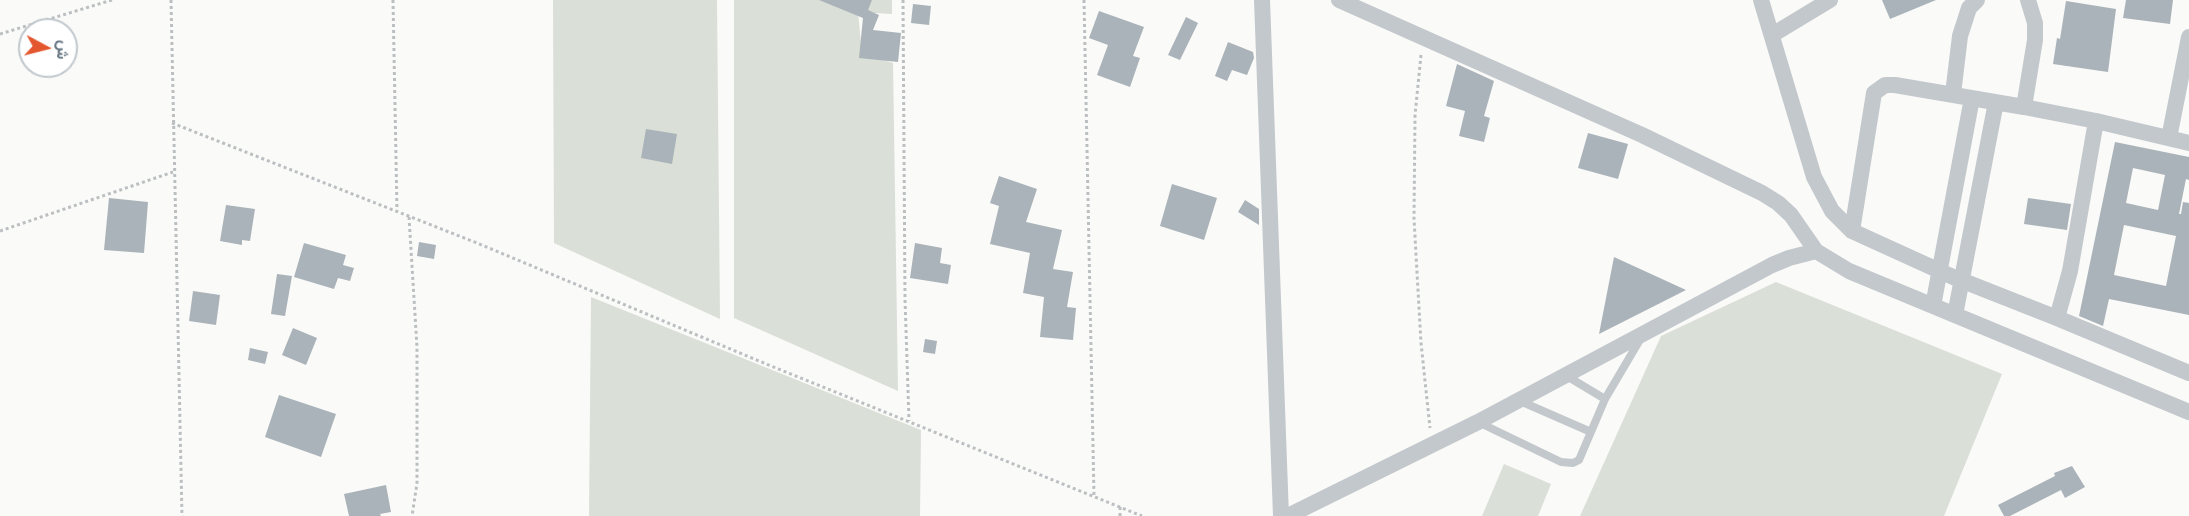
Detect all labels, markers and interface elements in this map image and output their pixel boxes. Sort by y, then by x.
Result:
north arrow [18,18,78,78]
text: ش [53,39,75,61]

